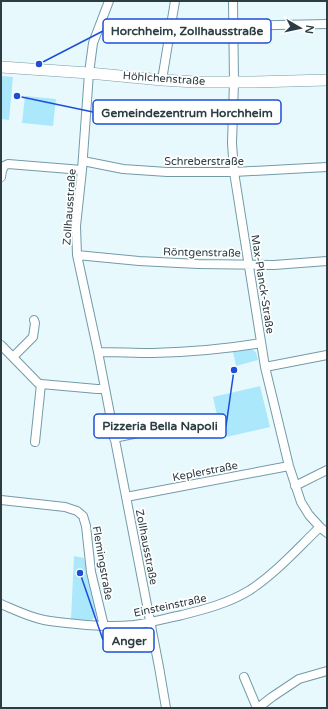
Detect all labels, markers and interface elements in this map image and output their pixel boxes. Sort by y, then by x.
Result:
north arrow [280,8,320,48]
callout: Horchheim, Zollhausstraße [103,19,271,43]
text: Horchheim, Zollhausstraße [111,24,263,38]
text: N [302,24,316,35]
street label: Höhlchenstraße [122,69,206,88]
callout: Gemeindezentrum Horchheim [93,100,281,124]
text: Gemeindezentrum Horchheim [101,106,273,120]
street label: Schreberstraße [164,155,244,168]
street label: Zollhausstraße [60,168,79,246]
street label: Max-Planck-Straße [248,234,277,335]
street label: Röntgenstraße [163,245,241,260]
callout: Pizzeria Bella Napoli [94,414,226,438]
text: Pizzeria Bella Napoli [102,419,218,434]
street label: Keplerstraße [171,459,239,484]
street label: Zollhausstraße [133,508,160,586]
street label: Flemingstraße [90,525,115,601]
street label: Einsteinstraße [132,591,208,620]
callout: Anger [103,628,154,652]
text: Anger [111,634,147,649]

